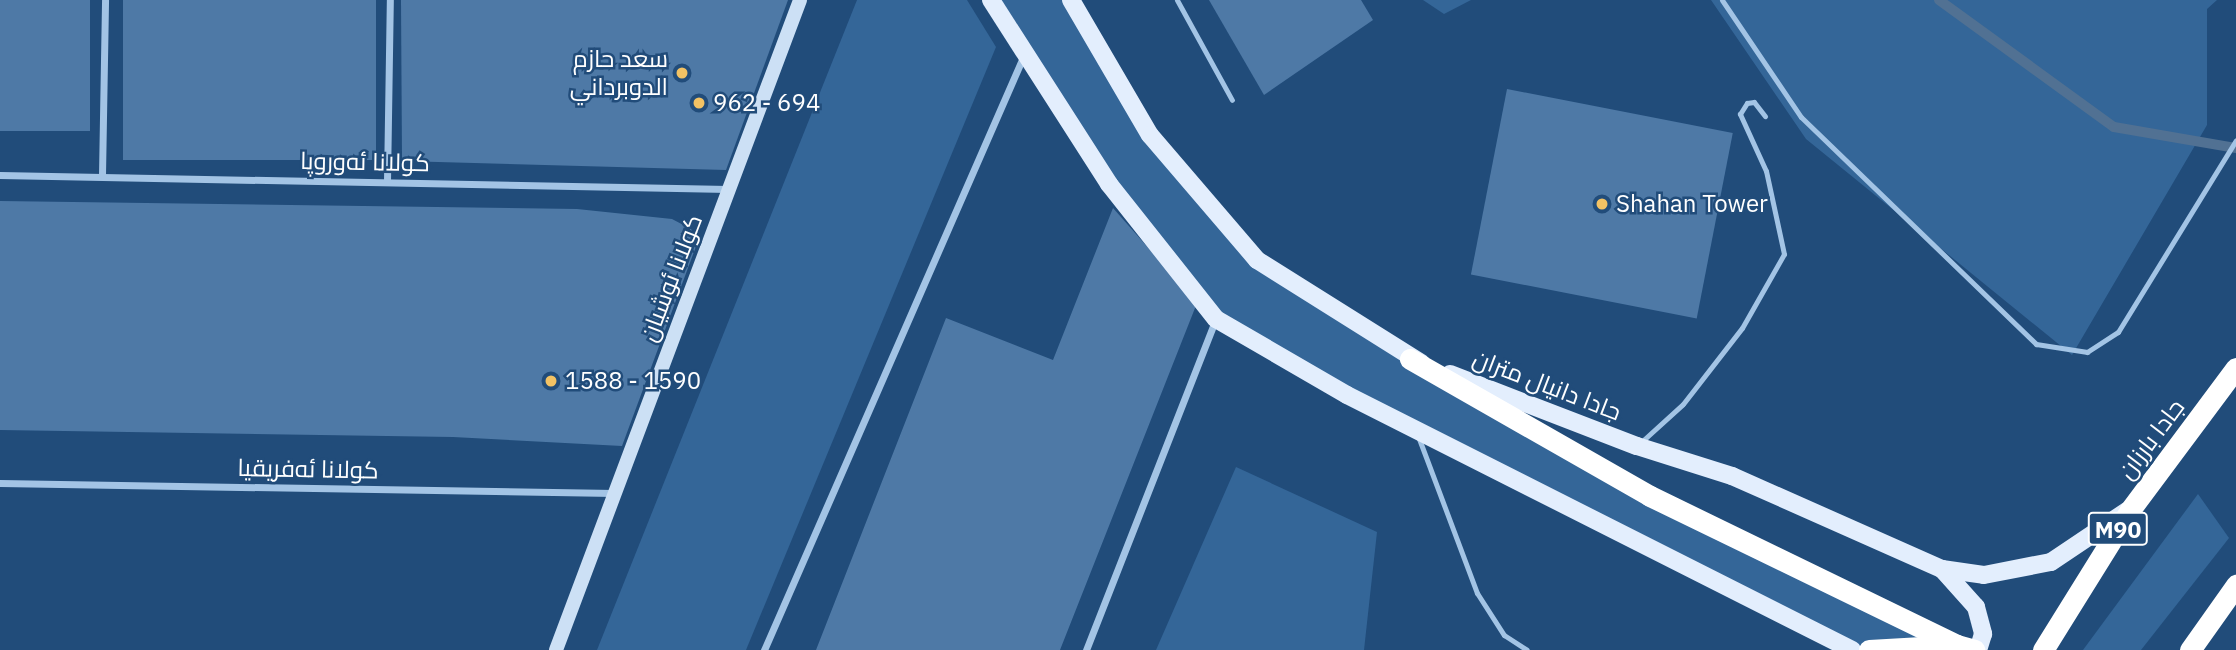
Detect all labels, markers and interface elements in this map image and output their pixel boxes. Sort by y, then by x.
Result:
place label: سعد حازم الدوبرداني [570,45,668,101]
marker: سعد حازم الدوبرداني [674,65,690,81]
place label: 962 - 694 [713,89,820,117]
marker: 962 - 694 [691,95,707,111]
street label: كولانا ئه‌وروپا [300,146,430,178]
place label: Shahan Tower [1616,190,1768,218]
marker: Shahan Tower [1594,196,1610,212]
street label: كولانا ئوشيان [634,210,708,346]
street label: جادا دانيال متران [1469,344,1625,426]
place label: 1588 - 1590 [565,367,701,395]
marker: 1588 - 1590 [543,373,559,389]
street label: جادا بارزان [2112,393,2190,485]
street label: كولانا ئه‌فریقیا [237,453,379,485]
road number: M90 [2086,509,2150,548]

